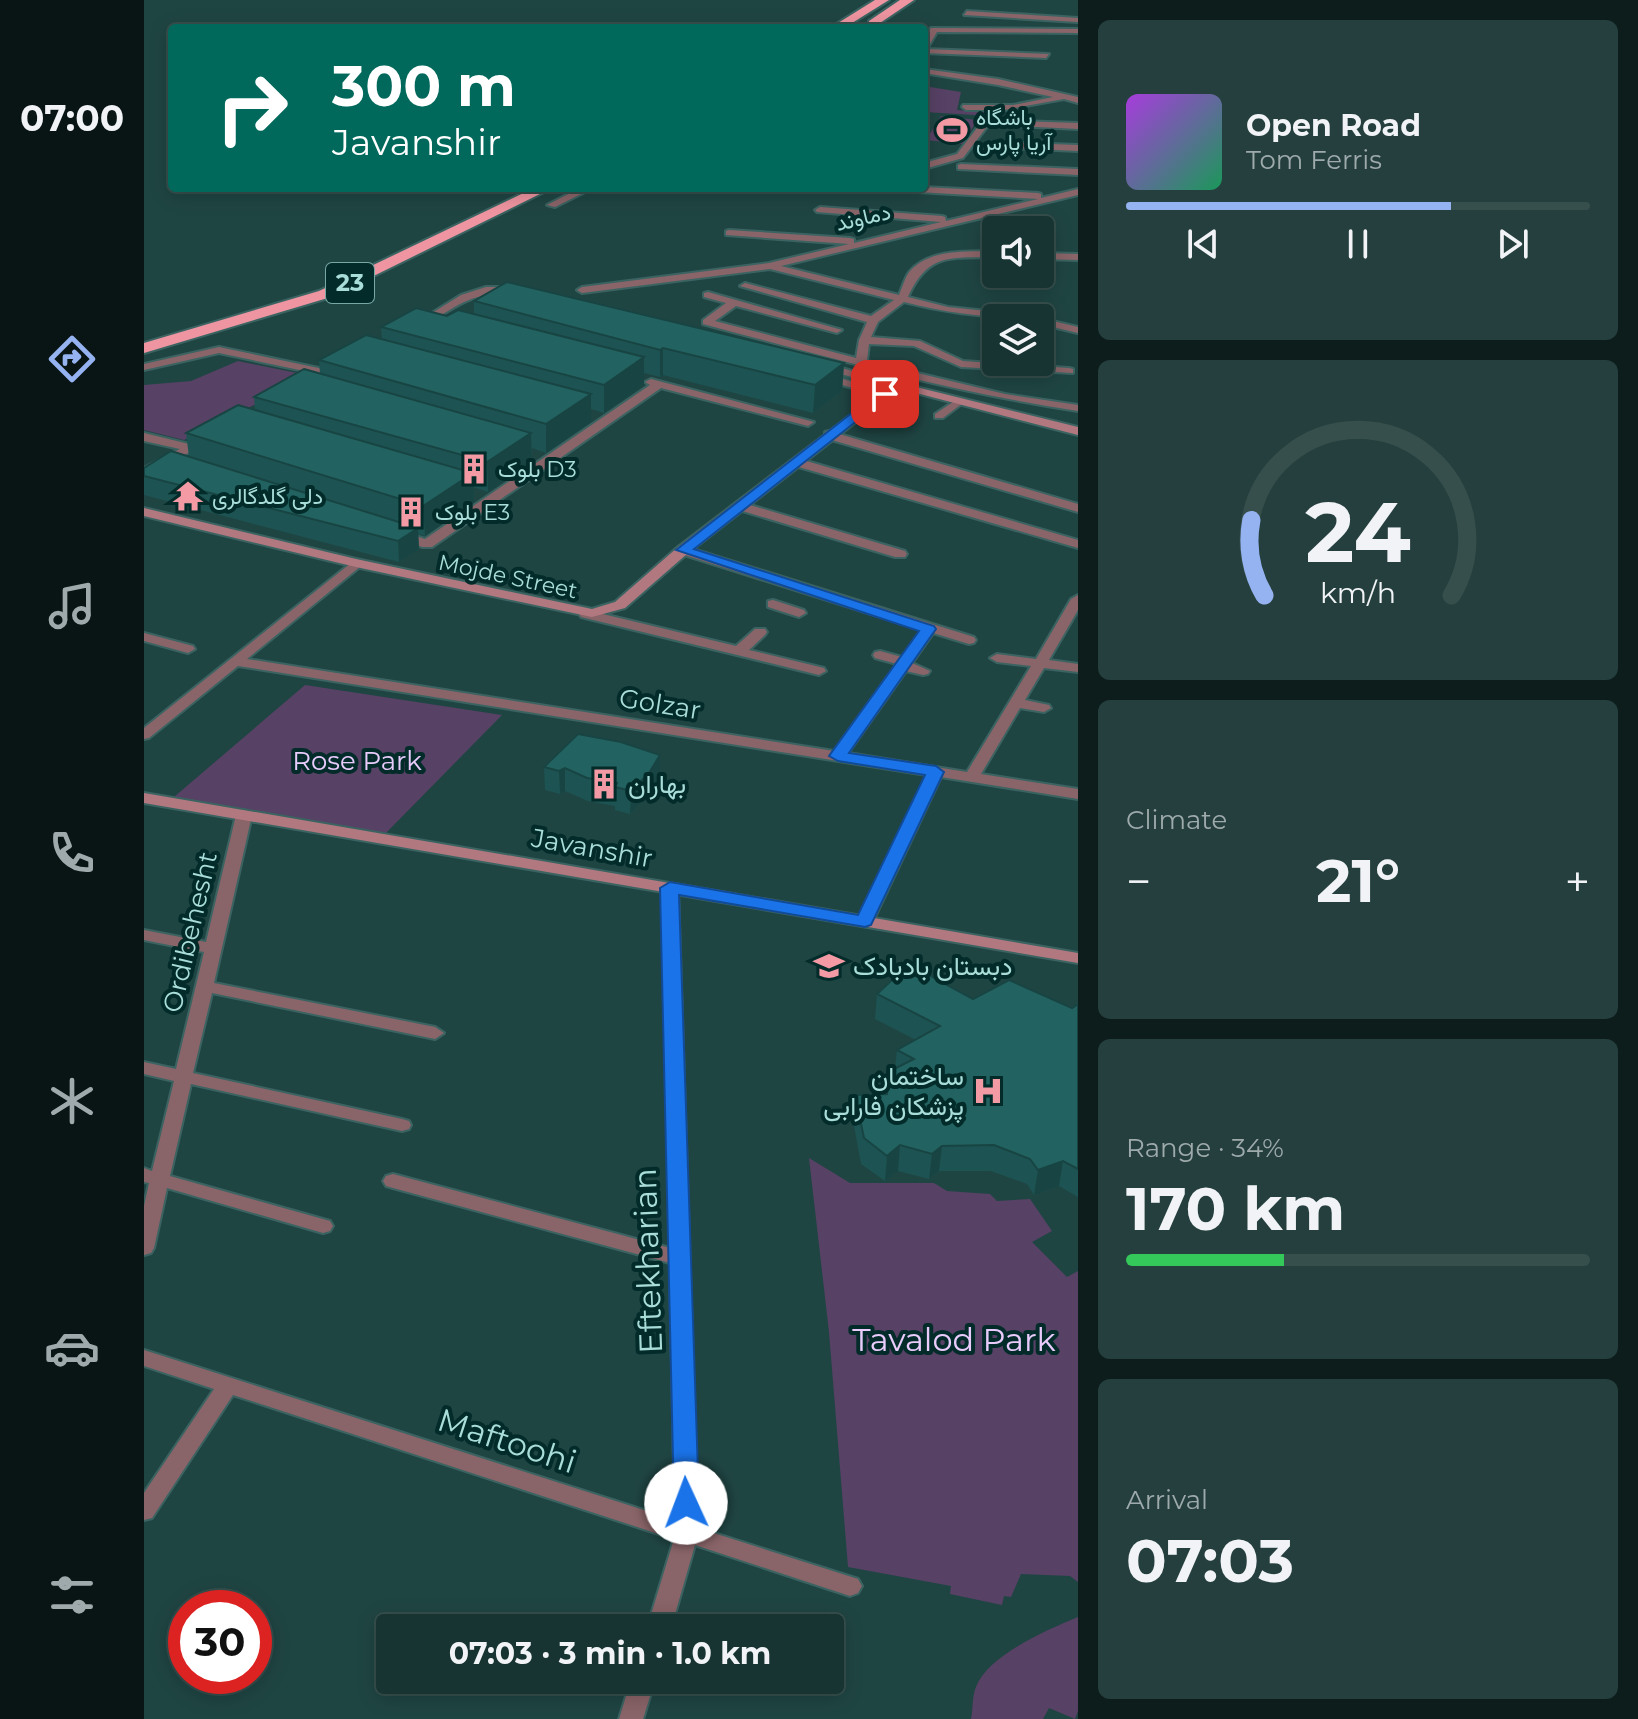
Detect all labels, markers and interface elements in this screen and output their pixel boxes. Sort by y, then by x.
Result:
text: 300 m [332,52,516,120]
icon: right [200,56,304,160]
text: 07:00 [20,96,124,140]
place label: باشگاه آریا پارس [976,104,1053,157]
text: Open Road [1246,107,1421,144]
sports icon: باشگاه آریا پارس [935,113,969,147]
text: Javanshir [332,120,501,164]
text: Tom Ferris [1246,144,1382,176]
street label: دماوند [833,198,893,237]
map controls [982,216,1054,376]
button: sound [982,216,1054,288]
icon: previous [1181,222,1225,266]
icon: pause [1336,222,1380,266]
icon: next [1491,222,1535,266]
road number: 23 [326,263,374,303]
button: layers [982,304,1054,376]
icon: directions [44,331,100,387]
pin [851,360,919,428]
icon: arrive [863,372,907,416]
building icon: بلوک D3 [457,452,491,486]
place label: بلوک D3 [498,456,577,483]
temple icon: دلی گلدگالری [171,479,205,513]
text: 24 [1305,480,1411,582]
place label: دلی گلدگالری [212,483,323,510]
building icon: بلوک E3 [394,495,428,529]
place label: بلوک E3 [435,499,510,526]
street label: Mojde Street [436,549,580,604]
text: km/h [1320,575,1396,610]
icon: music [44,578,100,634]
street label: Golzar [617,682,703,726]
park label: Rose Park [292,745,422,777]
building icon: بهاران [587,767,621,801]
place label: بهاران [628,768,686,800]
text: Climate [1126,804,1227,836]
street label: Javanshir [528,821,655,874]
icon: phone [44,825,100,881]
text: 21° [1316,844,1400,917]
street label: Ordibehesht [156,849,224,1015]
text: − [1126,854,1151,908]
text: + [1565,854,1590,908]
school or university icon: دبستان بادبادک [812,949,846,983]
place label: دبستان بادبادک [853,950,1013,982]
place label: ساختمان پزشکان فارابی [823,1060,964,1124]
icon: climate [44,1073,100,1129]
hospital icon: ساختمان پزشکان فارابی [971,1074,1005,1108]
text: Range · 34% [1126,1132,1284,1164]
street label: Eftekharian [625,1168,670,1354]
text: 170 km [1126,1172,1345,1245]
icon: car [44,1320,100,1376]
park label: Tavalod Park [852,1320,1056,1359]
street label: Maftoohi [433,1400,581,1481]
position arrow [644,1461,728,1545]
text: Arrival [1126,1484,1208,1516]
text: 07:03 [1126,1524,1294,1597]
icon: filters [44,1567,100,1623]
speed limit sign: 30 [168,1590,272,1694]
text: 07:03 · 3 min · 1.0 km [449,1635,771,1672]

